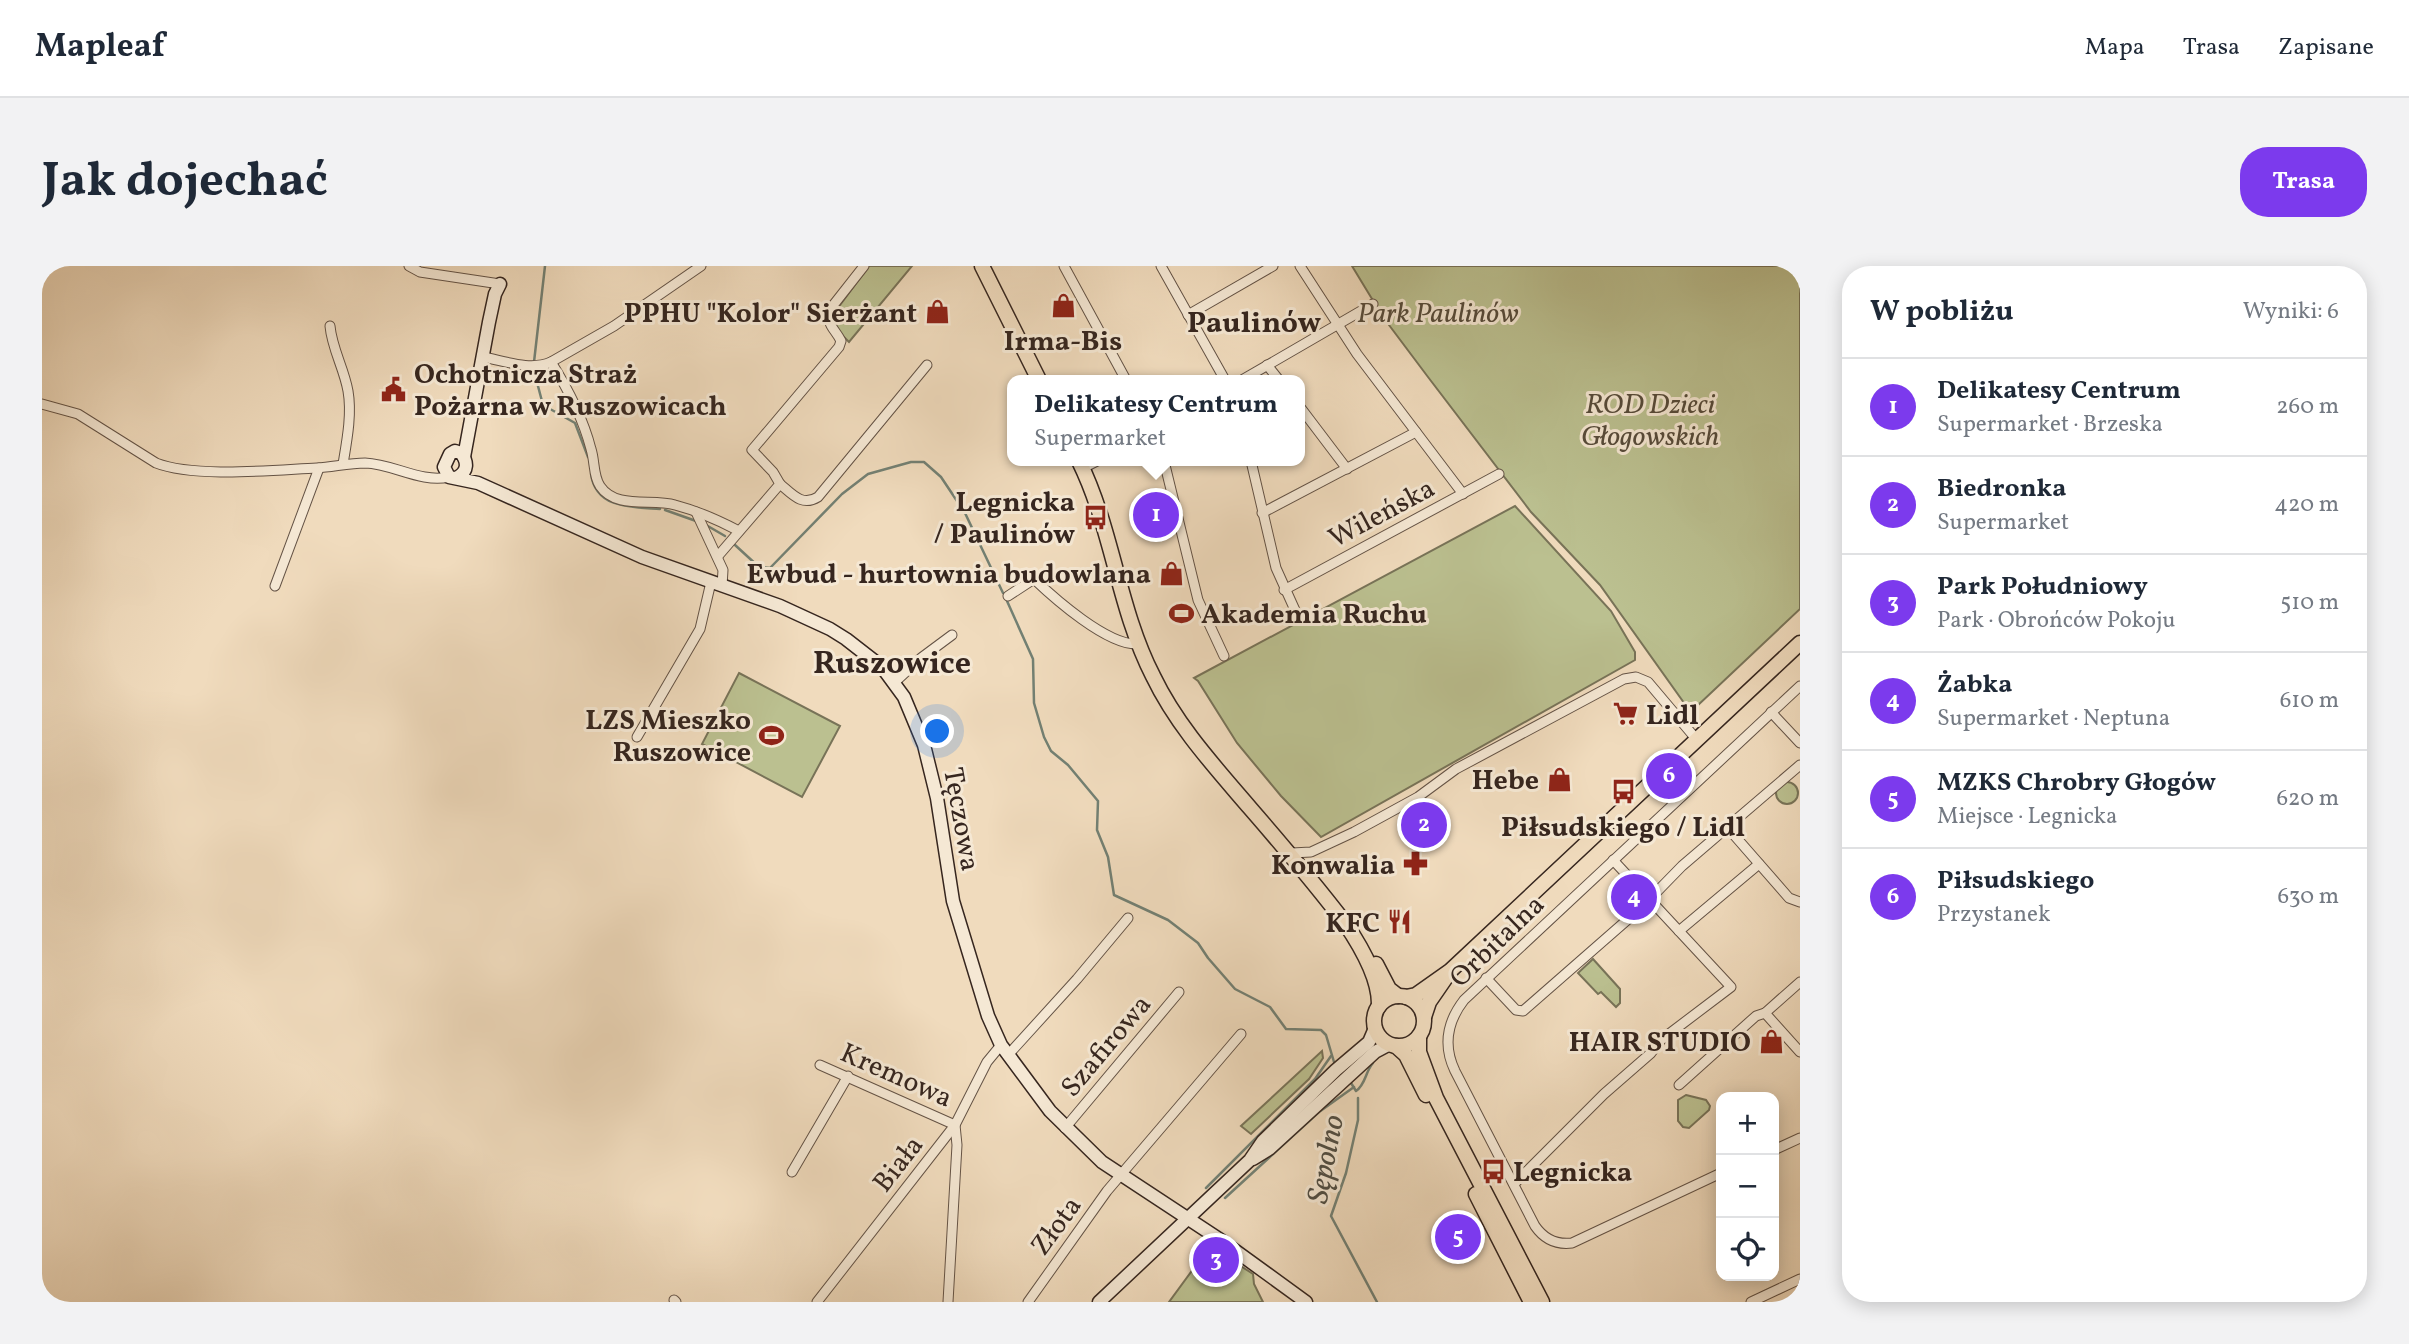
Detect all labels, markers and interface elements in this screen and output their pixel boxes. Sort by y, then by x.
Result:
text: Mapleaf [35,25,165,71]
text: Mapa [2085,31,2145,65]
text: Trasa [2183,31,2240,65]
text: Zapisane [2278,31,2374,65]
button: Trasa [2240,147,2367,217]
text: Jak dojechać [42,148,328,217]
text: W pobliżu [1870,291,2013,333]
shop icon: Irma-Bis [1049,292,1077,320]
place label: PPHU "Kolor" Sierżant [624,295,917,334]
park label: Park Paulinów [1357,295,1519,334]
text: Wyniki: 6 [2243,296,2339,328]
shop icon: PPHU "Kolor" Sierżant [923,298,951,326]
district label: Paulinów [1187,303,1321,345]
place label: Irma-Bis [1004,323,1122,362]
place label: Ochotnicza Straż Pożarna w Ruszowicach [414,356,727,427]
text: Delikatesy Centrum [1937,373,2181,409]
public building icon: Ochotnicza Straż Pożarna w Ruszowicach [380,375,408,403]
popup [1007,375,1305,466]
park label: ROD Dzieci Głogowskich [1581,386,1719,457]
text: Delikatesy Centrum [1034,387,1278,423]
text: 1 [1888,391,1898,423]
text: 260 m [2276,391,2339,423]
text: Supermarket · Brzeska [1937,409,2163,441]
text: Supermarket [1034,423,1166,455]
street label: Wileńska [1322,470,1442,558]
text: Biedronka [1937,471,2066,507]
place label: Legnicka / Paulinów [934,484,1075,555]
pin: 1 [1133,489,1179,541]
text: 2 [1887,489,1899,521]
text: 420 m [2274,489,2339,521]
bus stop icon: Legnicka / Paulinów [1081,503,1109,531]
text: Supermarket [1937,507,2069,539]
place label: Ewbud - hurtownia budowlana [746,556,1151,595]
shop icon: Ewbud - hurtownia budowlana [1157,559,1185,587]
text: Park Południowy [1937,569,2148,605]
text: 3 [1887,587,1899,619]
text: 510 m [2280,587,2339,619]
place label: Akademia Ruchu [1201,596,1427,635]
sports icon: Akademia Ruchu [1167,599,1195,627]
text: Park · Obrońców Pokoju [1937,605,2176,637]
district label: Ruszowice [813,643,971,687]
text: Żabka [1937,667,2012,703]
text: 4 [1886,685,1900,717]
text: 610 m [2280,685,2339,717]
place label: Lidl [1646,697,1699,736]
supermarket icon: Lidl [1612,700,1640,728]
place label: LZS Mieszko Ruszowice [585,702,751,773]
text: Supermarket · Neptuna [1937,703,2170,735]
your location [920,714,954,748]
sports icon: LZS Mieszko Ruszowice [757,721,785,749]
pin: 6 [1646,750,1692,802]
place label: Hebe [1472,762,1539,801]
street label: Tęczowa [932,765,989,874]
shop icon: Hebe [1545,765,1573,793]
text: MZKS Chrobry Głogów [1937,765,2216,801]
bus stop icon: Piłsudskiego / Lidl [1609,778,1637,806]
text: 5 [1887,783,1899,815]
text: 620 m [2276,783,2339,815]
pin: 2 [1401,799,1447,851]
text: Miejsce · Legnicka [1937,801,2117,833]
place label: Piłsudskiego / Lidl [1501,809,1745,848]
place label: Konwalia [1271,847,1395,886]
pharmacy icon: Konwalia [1401,850,1429,878]
text: Piłsudskiego [1937,863,2094,899]
pin: 4 [1611,871,1657,923]
text: 6 [1887,881,1899,913]
text: 630 m [2278,881,2339,913]
street label: Orbitalna [1441,887,1554,997]
text: Przystanek [1937,899,2051,931]
place label: KFC [1325,905,1380,944]
restaurant icon: KFC [1386,908,1414,936]
street label: Szafirowa [1052,987,1161,1106]
place label: HAIR STUDIO [1569,1024,1751,1063]
shop icon: HAIR STUDIO [1757,1027,1785,1055]
street label: Kremowa [834,1034,958,1118]
map controls [1716,1092,1779,1281]
button: + [1716,1092,1779,1155]
water label: Sępolno [1298,1111,1356,1207]
street label: Biała [864,1128,933,1201]
place label: Legnicka [1513,1154,1632,1193]
button: − [1716,1155,1779,1218]
bus stop icon: Legnicka [1479,1157,1507,1185]
street label: Złota [1022,1189,1092,1264]
pin: 5 [1435,1211,1481,1263]
button: locate [1716,1218,1779,1281]
pin: 3 [1193,1234,1239,1286]

